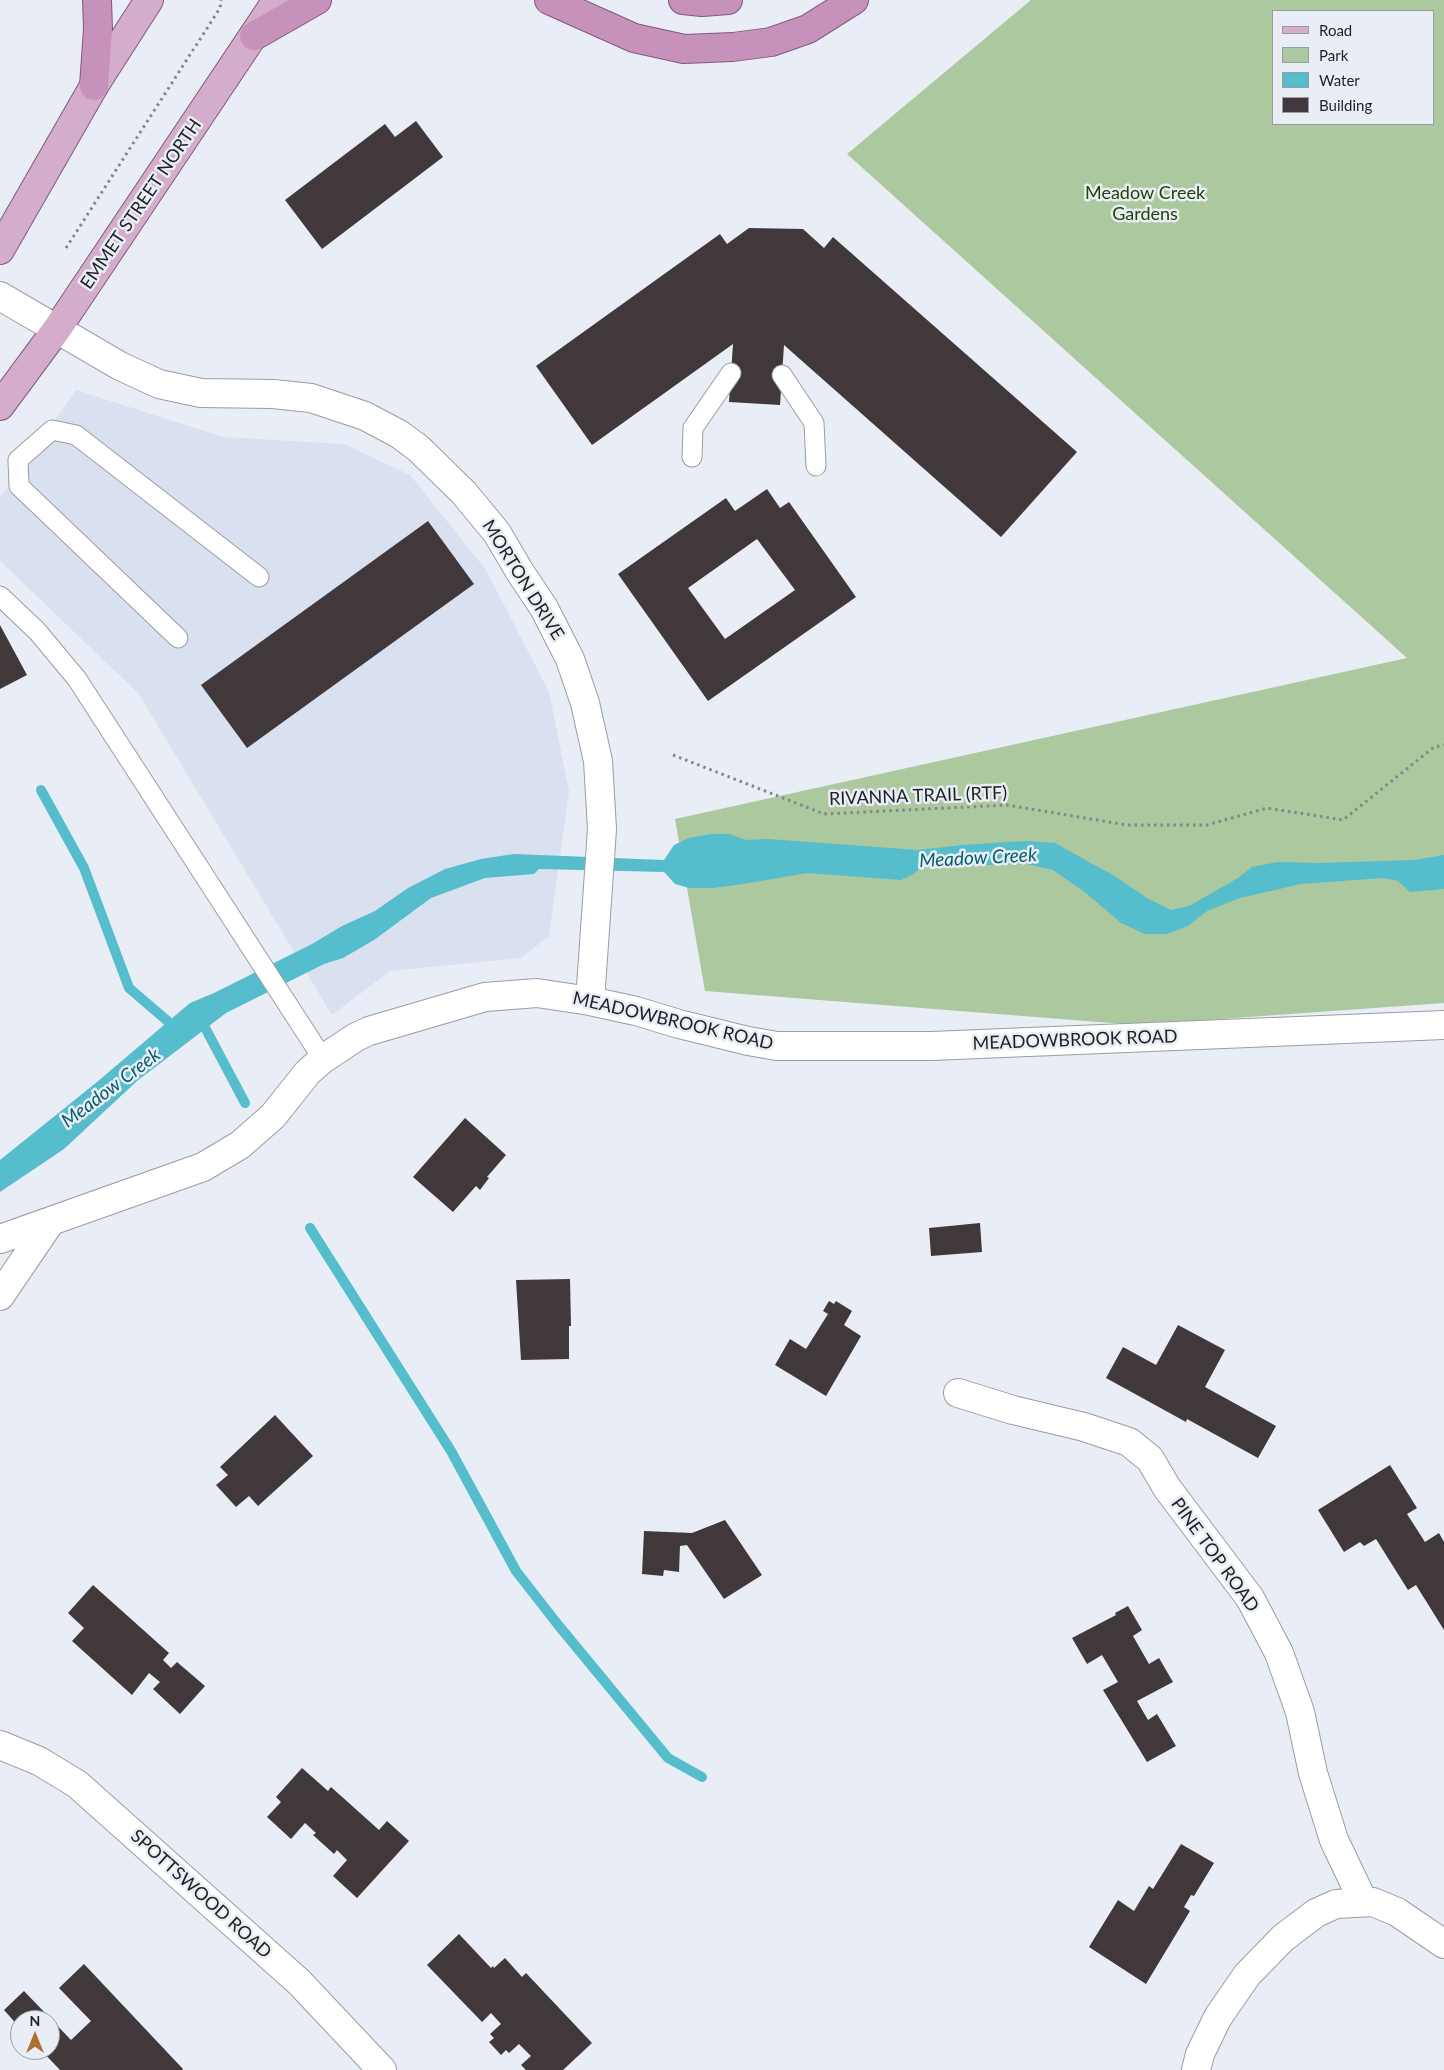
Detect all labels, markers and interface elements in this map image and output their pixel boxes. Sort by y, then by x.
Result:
legend [1272,10,1434,125]
text: Road [1319,21,1352,39]
text: Park [1319,46,1348,64]
text: Water [1319,71,1360,89]
text: Building [1319,96,1372,114]
street label: EMMET STREET NORTH [76,115,206,293]
park label: Meadow Creek Gardens [1085,182,1205,224]
street label: MORTON DRIVE [477,516,569,644]
street label: RIVANNA TRAIL (RTF) [829,782,1007,810]
water label: Meadow Creek [919,844,1037,872]
street label: MEADOWBROOK ROAD [571,987,775,1055]
street label: MEADOWBROOK ROAD [972,1026,1178,1054]
water label: Meadow Creek [57,1043,165,1133]
street label: PINE TOP ROAD [1166,1494,1264,1616]
street label: SPOTTSWOOD ROAD [126,1825,276,1963]
north arrow [10,2010,60,2060]
text: N [30,2012,40,2029]

